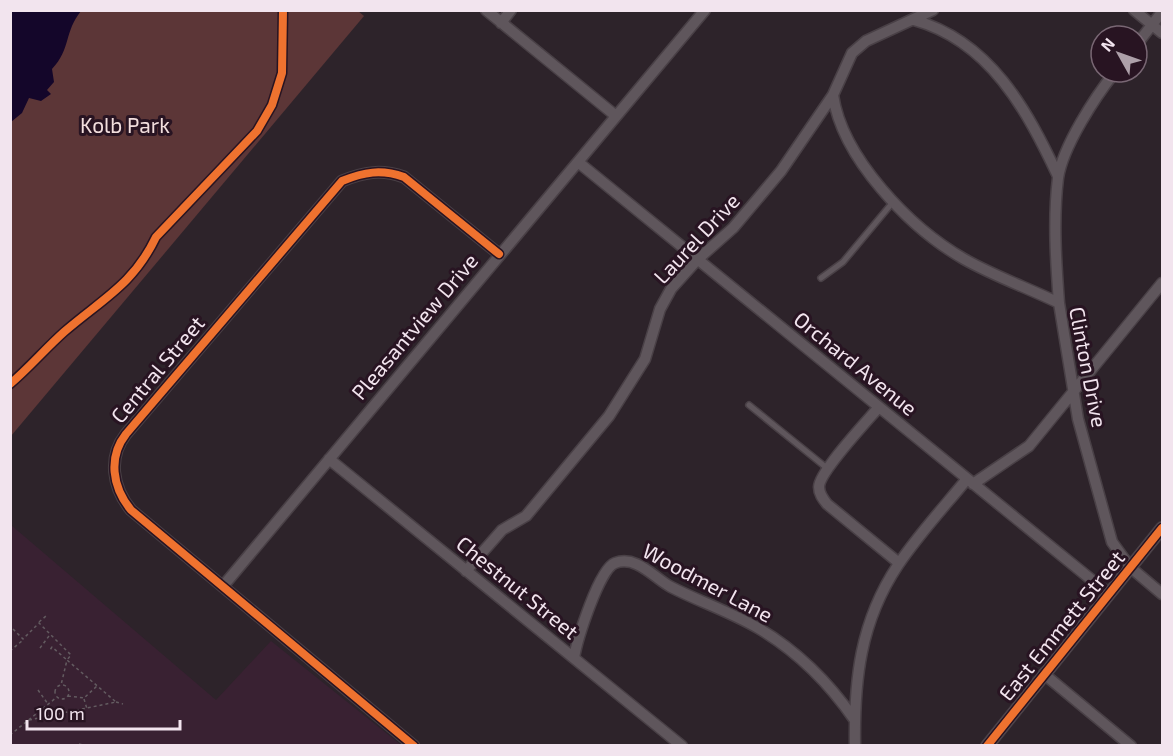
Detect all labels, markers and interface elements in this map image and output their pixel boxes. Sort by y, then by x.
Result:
north arrow [1089,24,1149,84]
text: N [1096,34,1118,55]
park label: Kolb Park [80,112,170,137]
street label: Laurel Drive [648,188,744,288]
street label: Pleasantview Drive [346,248,482,404]
street label: Clinton Drive [1065,305,1113,429]
street label: Orchard Avenue [789,306,923,420]
street label: Central Street [105,310,209,428]
street label: Chestnut Street [452,530,584,644]
street label: Woodmer Lane [639,537,777,627]
street label: East Emmett Street [993,545,1129,705]
scale bar [27,693,180,731]
text: 100 m [36,702,85,724]

